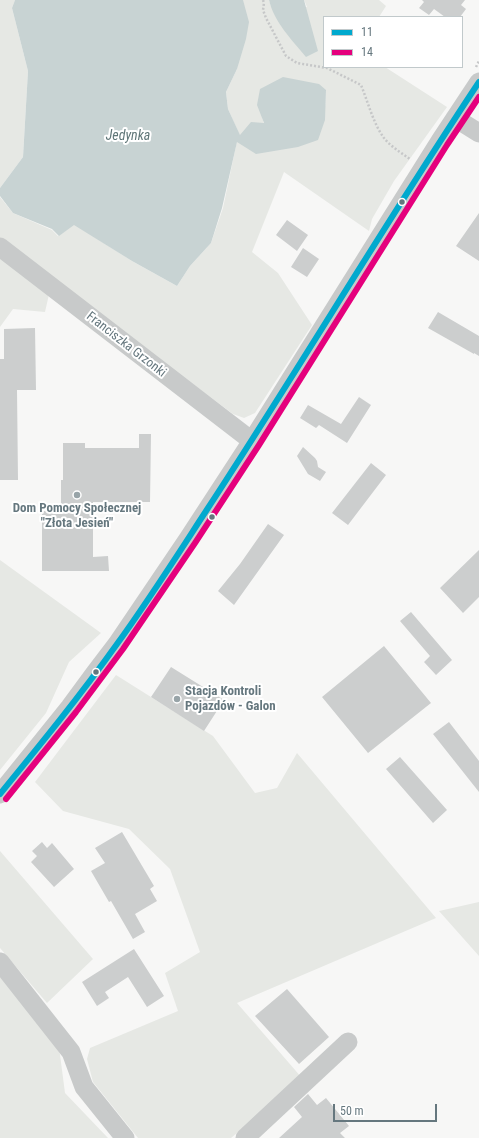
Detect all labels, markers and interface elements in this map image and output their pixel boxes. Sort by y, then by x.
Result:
legend [323,16,463,68]
text: 11 [361,25,373,39]
text: 14 [361,45,373,59]
water label: Jedynka [106,128,150,144]
unlabelled marker [397,197,407,207]
street label: Franciszka Grzonki [83,309,169,381]
marker: Dom Pomocy Społecznej "Złota Jesień" [72,490,82,500]
place label: Dom Pomocy Społecznej "Złota Jesień" [13,501,141,532]
unlabelled marker [207,512,217,522]
unlabelled marker [91,667,101,677]
place label: Stacja Kontroli Pojazdów - Galon [185,684,276,715]
marker: Stacja Kontroli Pojazdów - Galon [172,694,182,704]
scale bar [335,1096,439,1122]
text: 50 m [340,1104,364,1118]

